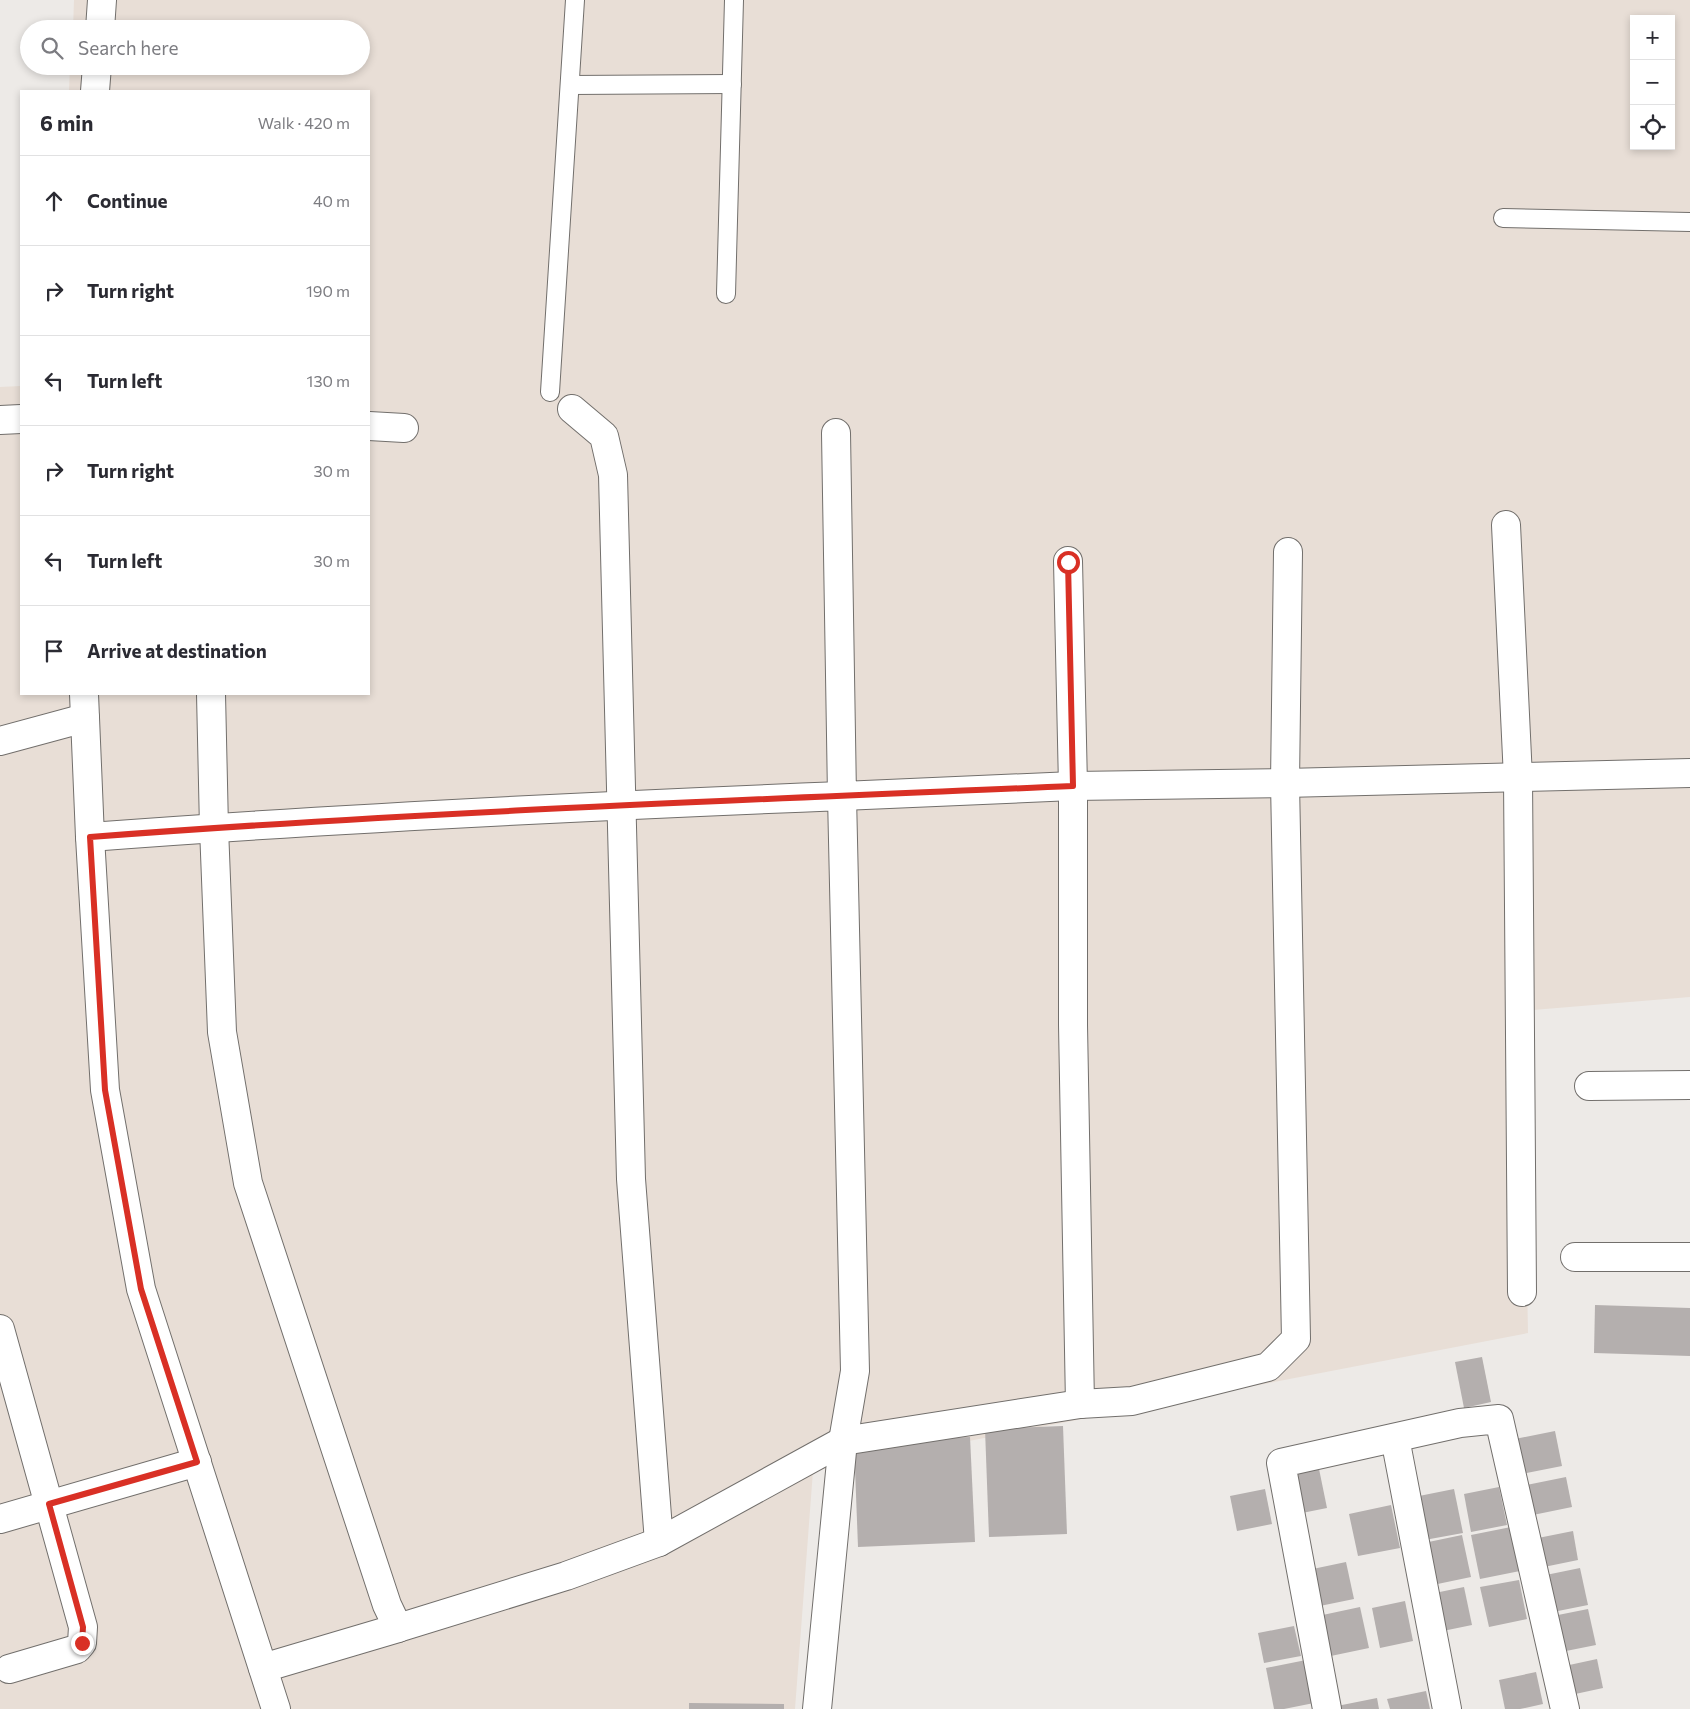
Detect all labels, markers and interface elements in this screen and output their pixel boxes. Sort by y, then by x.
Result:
map controls [1630,15,1675,150]
button: + [1630,15,1675,60]
search box [20,20,370,75]
icon: search [38,34,66,62]
text: Search here [78,36,178,59]
button: − [1630,60,1675,105]
button: locate [1630,105,1675,150]
text: 6 min [40,110,93,135]
text: Walk · 420 m [258,113,350,132]
icon: ahead [40,187,68,215]
text: Continue [87,189,167,212]
text: 40 m [313,191,350,210]
icon: right [40,277,68,305]
text: Turn right [87,279,174,302]
text: 190 m [306,281,350,300]
icon: left [40,367,68,395]
text: Turn left [87,369,162,392]
text: 130 m [307,371,350,390]
icon: right [40,457,68,485]
text: Turn right [87,459,174,482]
text: 30 m [313,461,350,480]
icon: left [40,547,68,575]
text: Turn left [87,549,162,572]
text: 30 m [313,551,350,570]
route start [1057,551,1080,574]
icon: arrive [40,637,68,665]
text: Arrive at destination [87,639,267,662]
route end [71,1632,94,1655]

